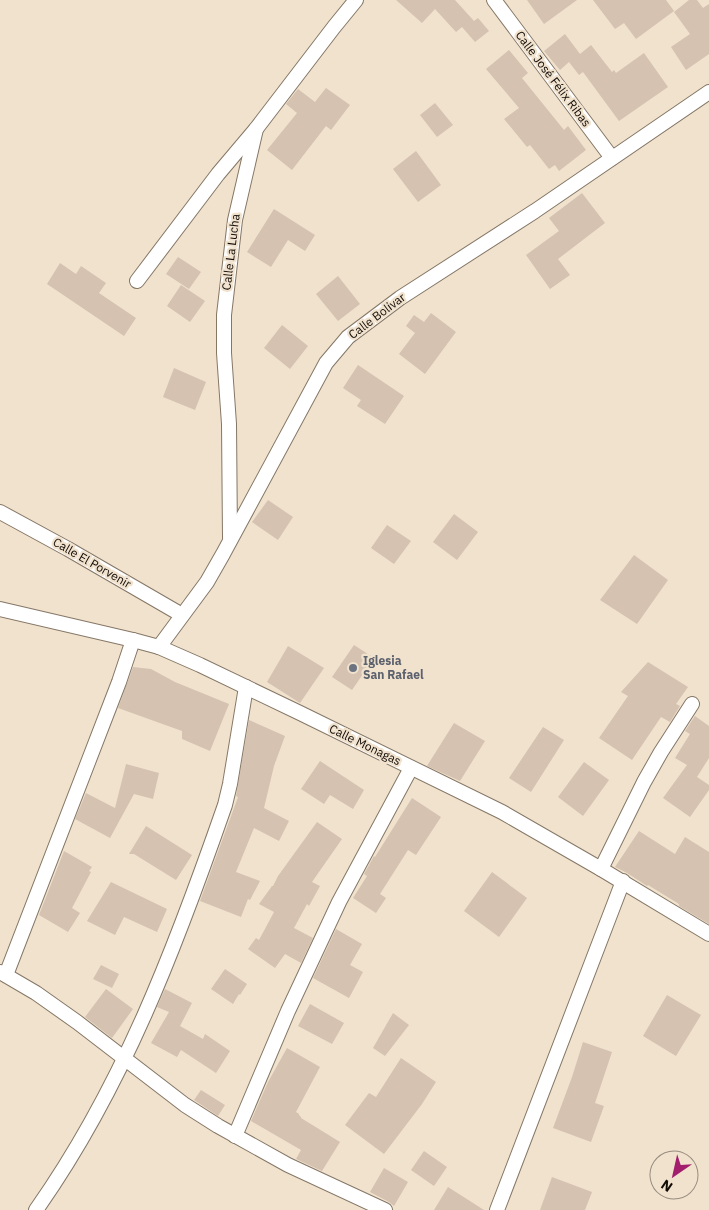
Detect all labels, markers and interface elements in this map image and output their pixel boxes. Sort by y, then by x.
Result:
street label: Calle José Félix Ribas [513,28,594,130]
street label: Calle La Lucha [218,212,243,291]
street label: Calle Bolívar [345,289,409,342]
street label: Calle El Porvenir [51,534,135,591]
place label: Iglesia San Rafael [363,653,424,682]
marker: Iglesia San Rafael [347,662,359,674]
street label: Calle Monagas [327,721,404,768]
north arrow [649,1150,699,1200]
text: N [657,1175,676,1196]

